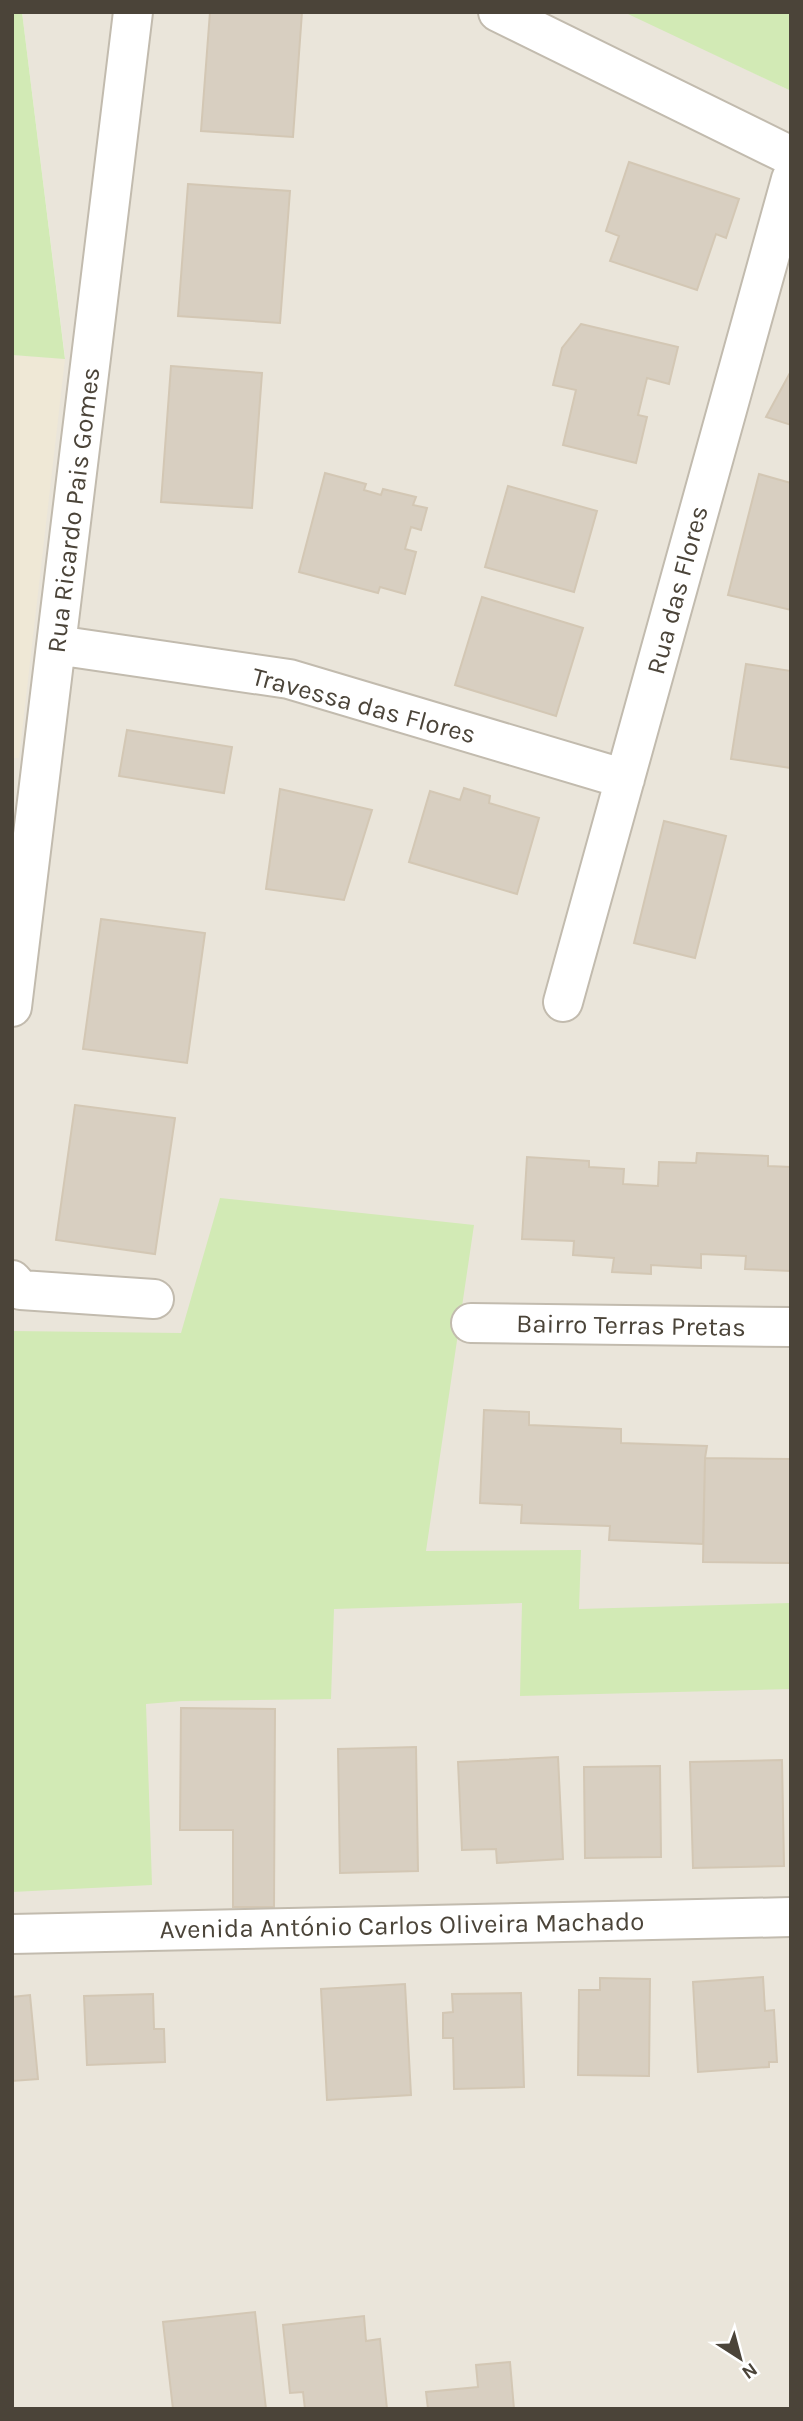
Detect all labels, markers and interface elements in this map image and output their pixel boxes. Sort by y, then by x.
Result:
street label: Rua Ricardo Pais Gomes [41,366,106,655]
street label: Rua das Flores [640,502,715,678]
street label: Travessa das Flores [249,661,479,750]
street label: Bairro Terras Pretas [516,1308,746,1343]
street label: Avenida António Carlos Oliveira Machado [159,1906,645,1945]
north arrow [705,2323,775,2393]
text: N [737,2358,761,2384]

